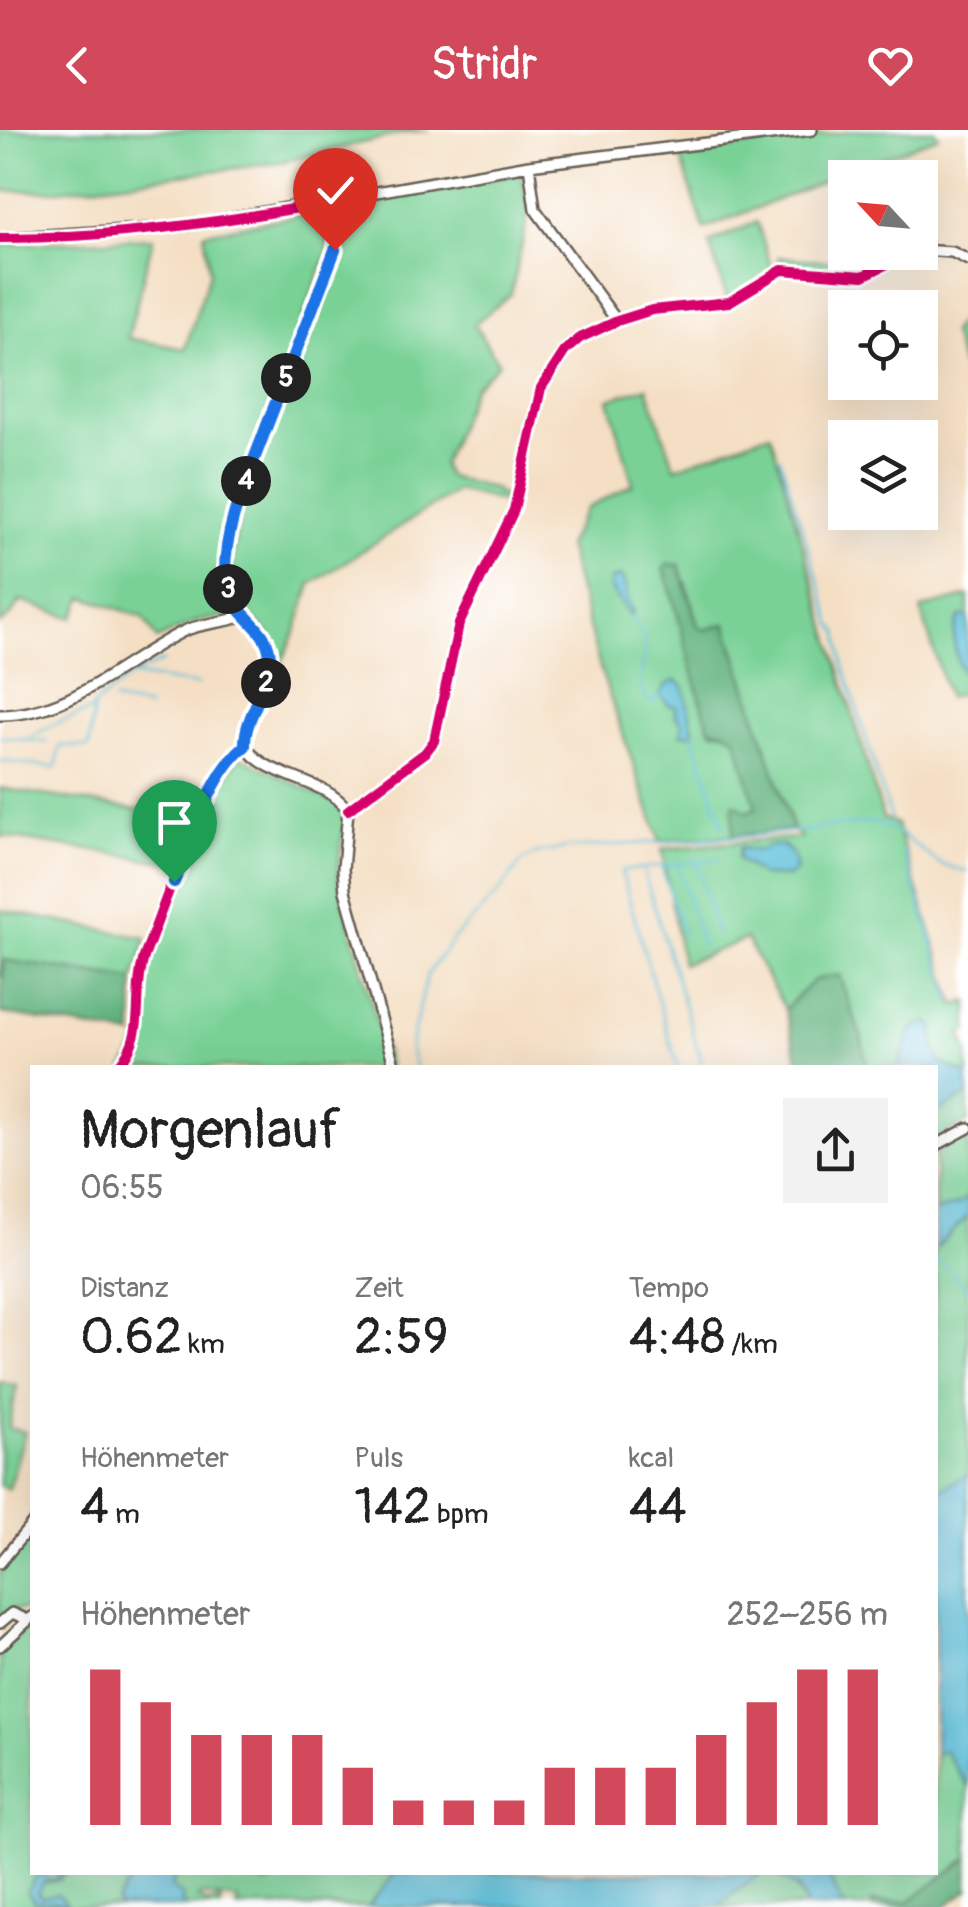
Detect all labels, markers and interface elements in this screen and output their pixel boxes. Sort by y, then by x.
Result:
text: Stridr [431,37,537,93]
icon: back [50,38,105,93]
icon: heart [863,38,918,93]
pin [293,148,378,251]
north arrow [828,160,938,270]
map controls [828,160,938,530]
icon: check [308,163,363,218]
button: locate [828,290,938,400]
pin: 5 [261,353,311,403]
text: 5 [278,360,294,395]
button: layers [828,420,938,530]
pin: 4 [221,456,271,506]
text: 4 [238,463,254,498]
pin: 3 [203,564,253,614]
text: 3 [220,571,236,606]
pin: 2 [241,658,291,708]
text: 2 [258,665,274,700]
pin [132,780,217,883]
icon: arrive [147,795,202,850]
text: Morgenlauf [80,1096,341,1165]
button: share [783,1098,888,1203]
text: 06:55 [80,1168,164,1208]
text: Distanz [80,1271,169,1306]
text: Zeit [354,1271,404,1306]
text: Tempo [629,1271,709,1306]
text: 0.62 [80,1306,182,1369]
text: 2:59 [354,1306,448,1369]
text: 4:48 [629,1306,725,1369]
text: km [182,1327,225,1362]
text: /km [725,1327,778,1362]
text: Höhenmeter [80,1441,229,1476]
text: Puls [354,1441,403,1476]
text: kcal [629,1441,674,1476]
text: 4 [80,1476,109,1539]
text: 142 [354,1476,431,1539]
text: 44 [629,1476,687,1539]
text: m [109,1497,140,1532]
text: bpm [431,1497,489,1532]
text: Höhenmeter [80,1595,250,1635]
text: 252–256 m [727,1595,888,1635]

